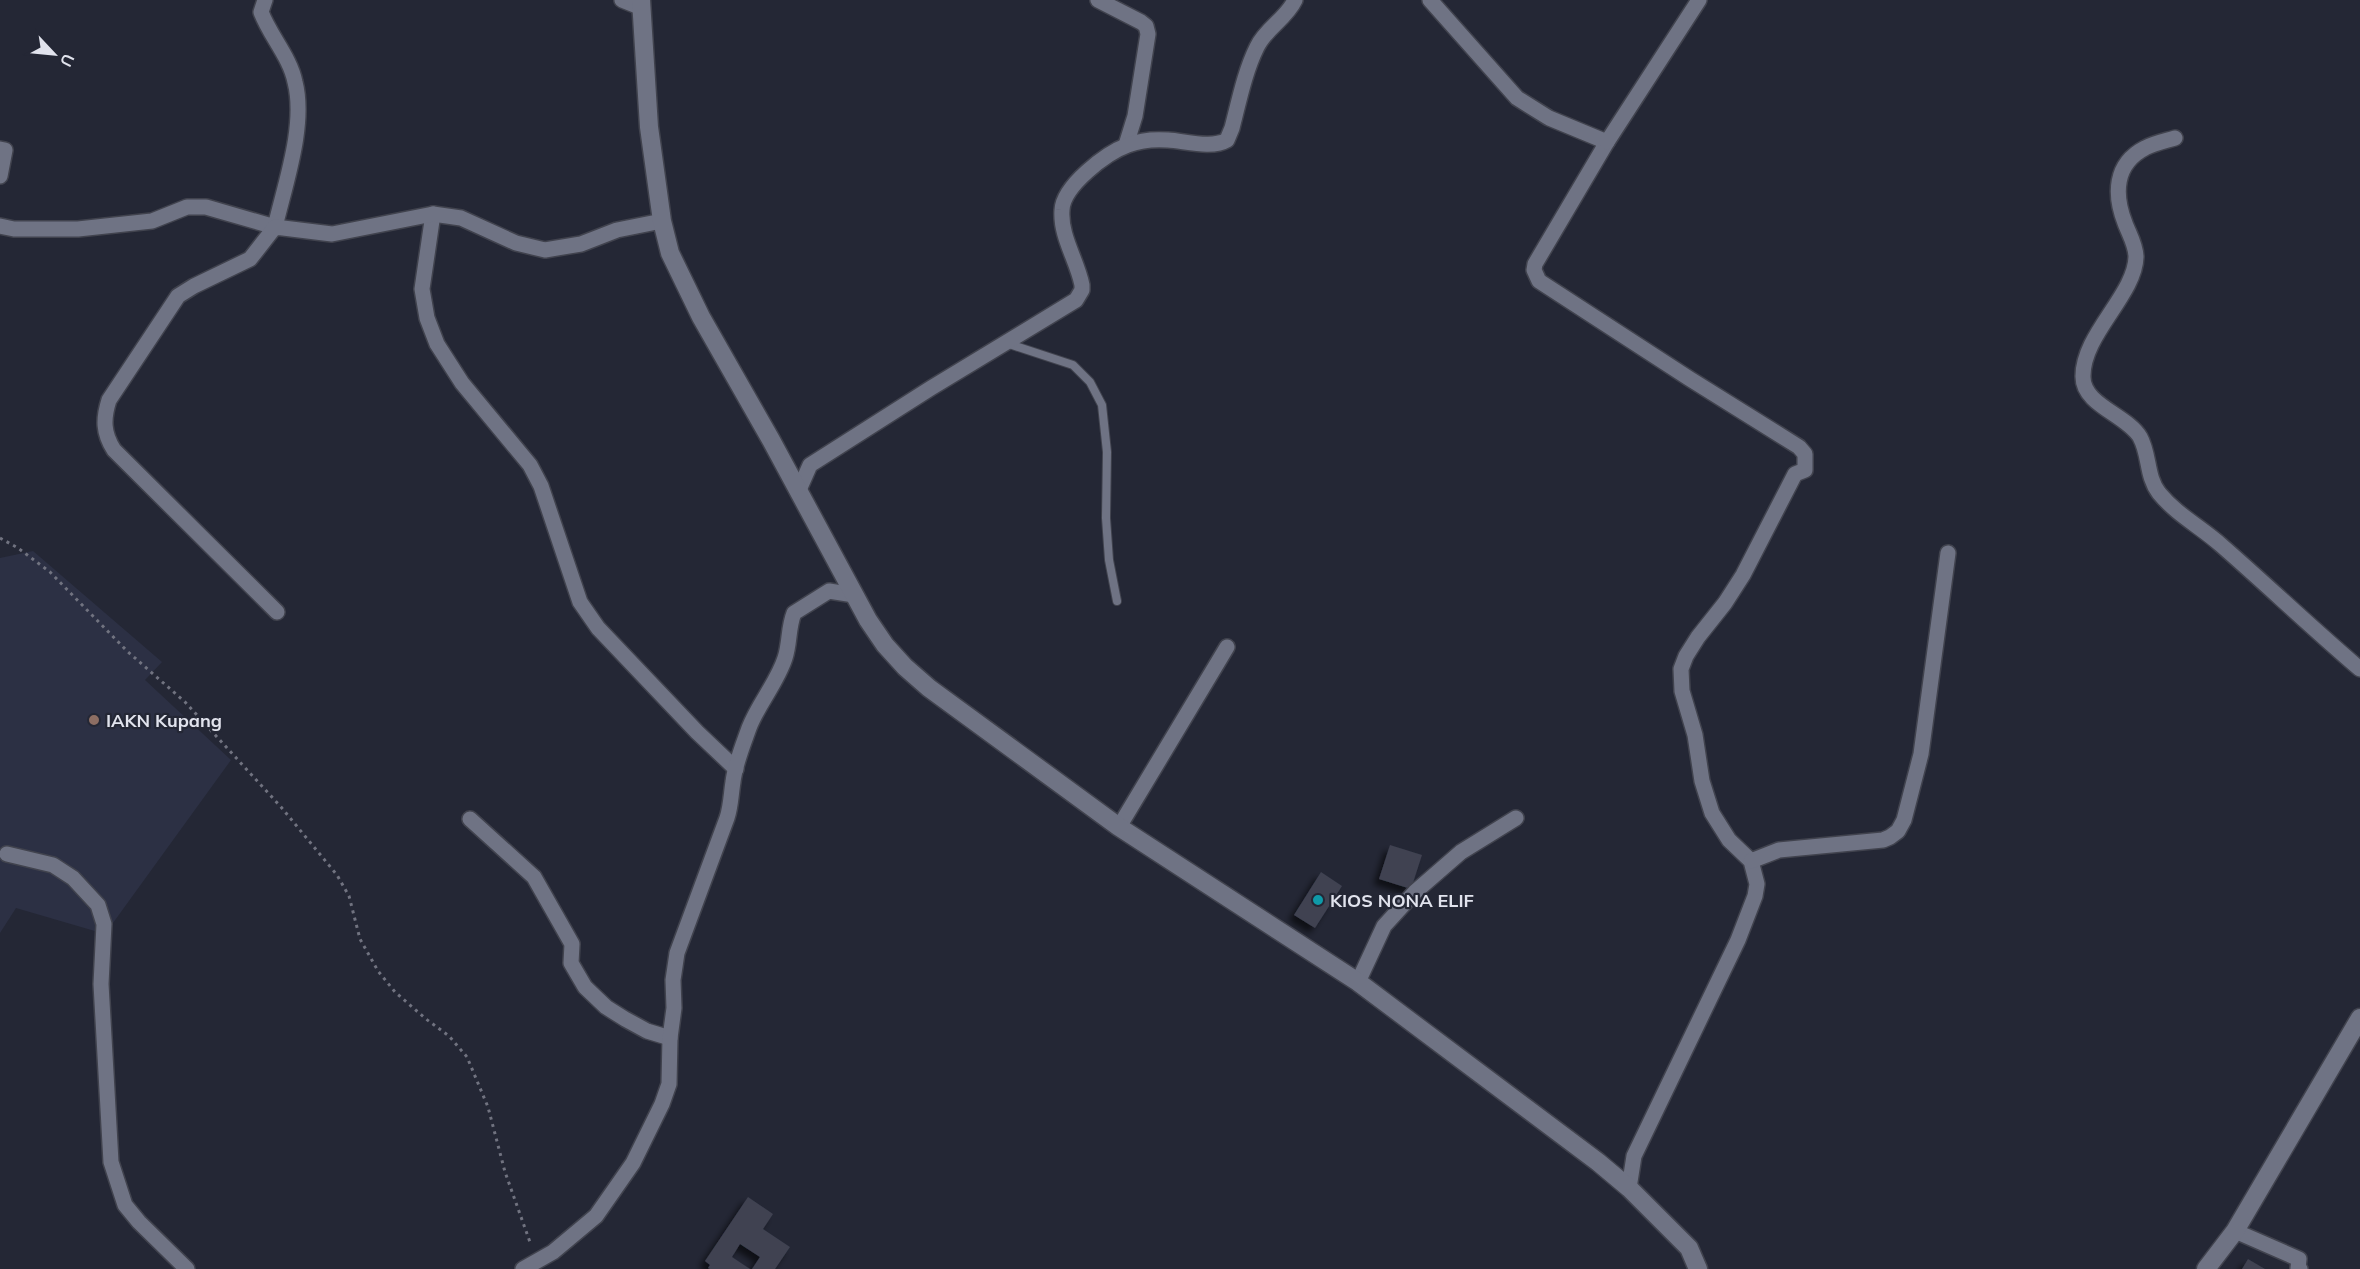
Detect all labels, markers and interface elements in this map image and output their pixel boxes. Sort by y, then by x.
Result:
north arrow [24,24,84,84]
text: U [56,51,79,70]
place label: IAKN Kupang [106,709,222,732]
marker: IAKN Kupang [87,713,101,727]
place label: KIOS NONA ELIF [1330,889,1474,912]
marker: KIOS NONA ELIF [1311,893,1325,907]

